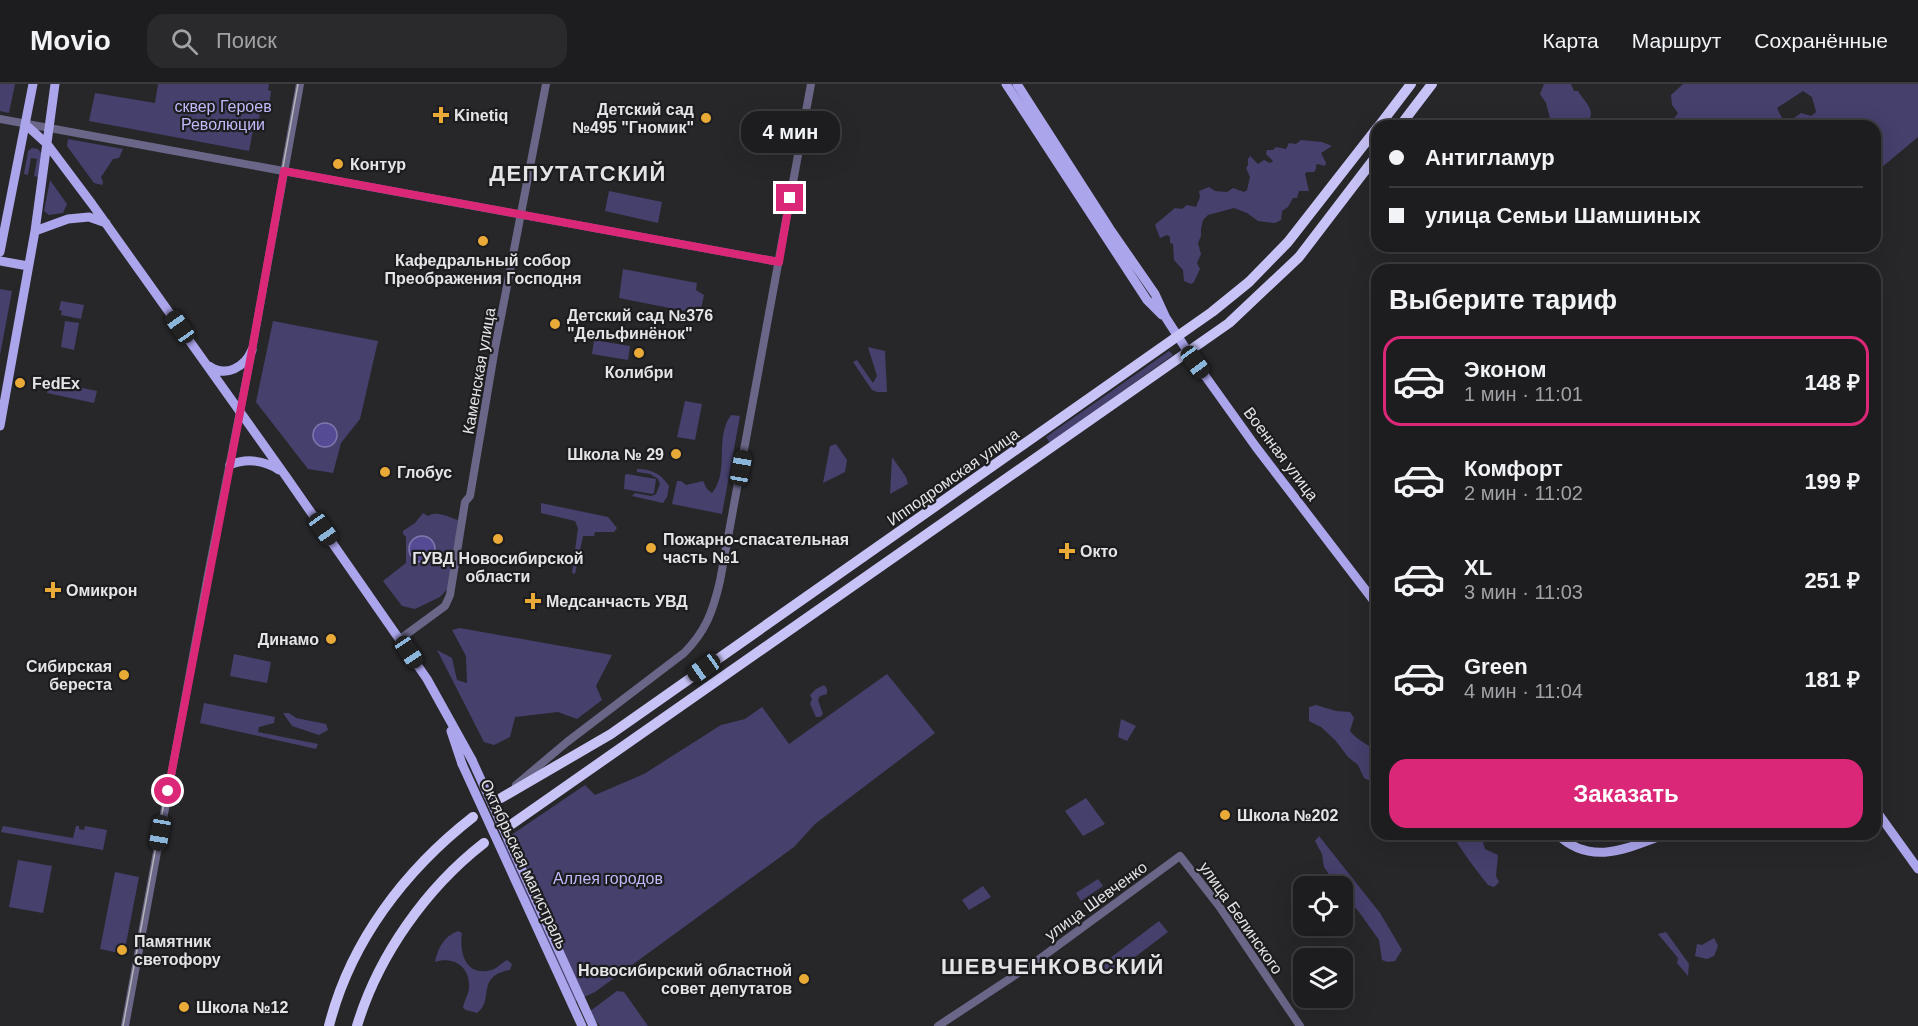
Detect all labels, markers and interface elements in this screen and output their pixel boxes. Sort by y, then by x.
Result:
search box [147,14,567,68]
text: Movio [30,25,111,56]
icon: search [168,25,201,58]
text: Поиск [216,28,277,53]
text: Карта [1543,29,1599,52]
text: Маршрут [1632,29,1721,52]
text: Сохранённые [1754,29,1888,52]
park label: сквер Героев Революции [174,98,272,133]
place label: Детский сад №495 "Гномик" [572,101,694,136]
marker: Kinetiq [432,106,450,124]
place label: Kinetiq [454,107,508,124]
marker: Детский сад №495 "Гномик" [699,111,713,125]
callout: 4 мин [740,111,840,153]
text: 4 мин [763,121,818,143]
text: Антигламур [1425,145,1555,170]
place label: Контур [350,156,406,173]
marker: Контур [331,157,345,171]
district label: ДЕПУТАТСКИЙ [489,161,667,186]
route end [776,184,803,211]
text: улица Семьи Шамшиных [1425,203,1701,228]
marker: Кафедральный собор Преображения Господня [476,234,490,248]
place label: Кафедральный собор Преображения Господня [385,252,581,287]
text: Выберите тариф [1389,285,1617,315]
street label: Каменская улица [459,306,499,436]
car [162,307,198,347]
place label: Детский сад №376 "Дельфинёнок" [567,307,713,342]
marker: Детский сад №376 "Дельфинёнок" [548,317,562,331]
car [1177,342,1213,382]
marker: Колибри [632,346,646,360]
icon: car [1392,354,1446,408]
text: Эконом [1464,357,1547,382]
place label: Колибри [605,364,673,381]
text: 148 ₽ [1804,370,1860,395]
place label: FedEx [32,375,80,392]
marker: FedEx [13,376,27,390]
text: 1 мин · 11:01 [1464,383,1583,405]
street label: Военная улица [1240,404,1322,504]
street label: Ипподромская улица [884,425,1022,529]
place label: Школа № 29 [567,446,664,463]
marker: Школа № 29 [669,447,683,461]
car [729,449,753,487]
icon: car [1392,453,1446,507]
text: Комфорт [1464,456,1563,481]
place label: Глобус [397,464,452,481]
marker: Глобус [378,465,392,479]
text: 199 ₽ [1804,469,1860,494]
text: 2 мин · 11:02 [1464,482,1583,504]
car [305,509,341,549]
place label: Пожарно-спасательная часть №1 [663,531,849,566]
marker: ГУВД Новосибирской области [491,532,505,546]
marker: Пожарно-спасательная часть №1 [644,541,658,555]
marker: Окто [1058,542,1076,560]
place label: Окто [1080,543,1118,560]
place label: ГУВД Новосибирской области [412,550,584,585]
icon: car [1392,552,1446,606]
text: XL [1464,555,1492,580]
text: 251 ₽ [1804,568,1860,593]
marker: Омикрон [44,581,62,599]
text: 3 мин · 11:03 [1464,581,1583,603]
place label: Омикрон [66,582,137,599]
marker: Медсанчасть УВД [524,592,542,610]
place label: Медсанчасть УВД [546,593,688,610]
place label: Динамо [258,631,319,648]
marker: Динамо [324,632,338,646]
car [391,632,427,672]
car [684,650,724,686]
icon: car [1392,651,1446,705]
text: Green [1464,654,1528,679]
place label: Сибирская береста [26,658,112,693]
text: 181 ₽ [1804,667,1860,692]
marker: Сибирская береста [117,668,131,682]
text: 4 мин · 11:04 [1464,680,1583,702]
button: Заказать [1389,759,1863,828]
route start [154,777,181,804]
street label: Октябрьская магистраль [477,777,571,951]
place label: Школа №202 [1237,807,1338,824]
marker: Школа №202 [1218,808,1232,822]
car [148,814,172,852]
street label: улица Шевченко [1042,858,1150,944]
street label: улица Белинского [1196,859,1286,977]
park label: Аллея городов [553,870,663,887]
map controls [1293,876,1353,1008]
button: locate [1293,876,1353,936]
place label: Памятник светофору [134,933,221,968]
marker: Памятник светофору [115,943,129,957]
button: layers [1293,948,1353,1008]
district label: ШЕВЧЕНКОВСКИЙ [941,954,1165,979]
place label: Новосибирский областной совет депутатов [578,962,792,997]
marker: Новосибирский областной совет депутатов [797,972,811,986]
place label: Школа №12 [196,999,288,1016]
marker: Школа №12 [177,1000,191,1014]

